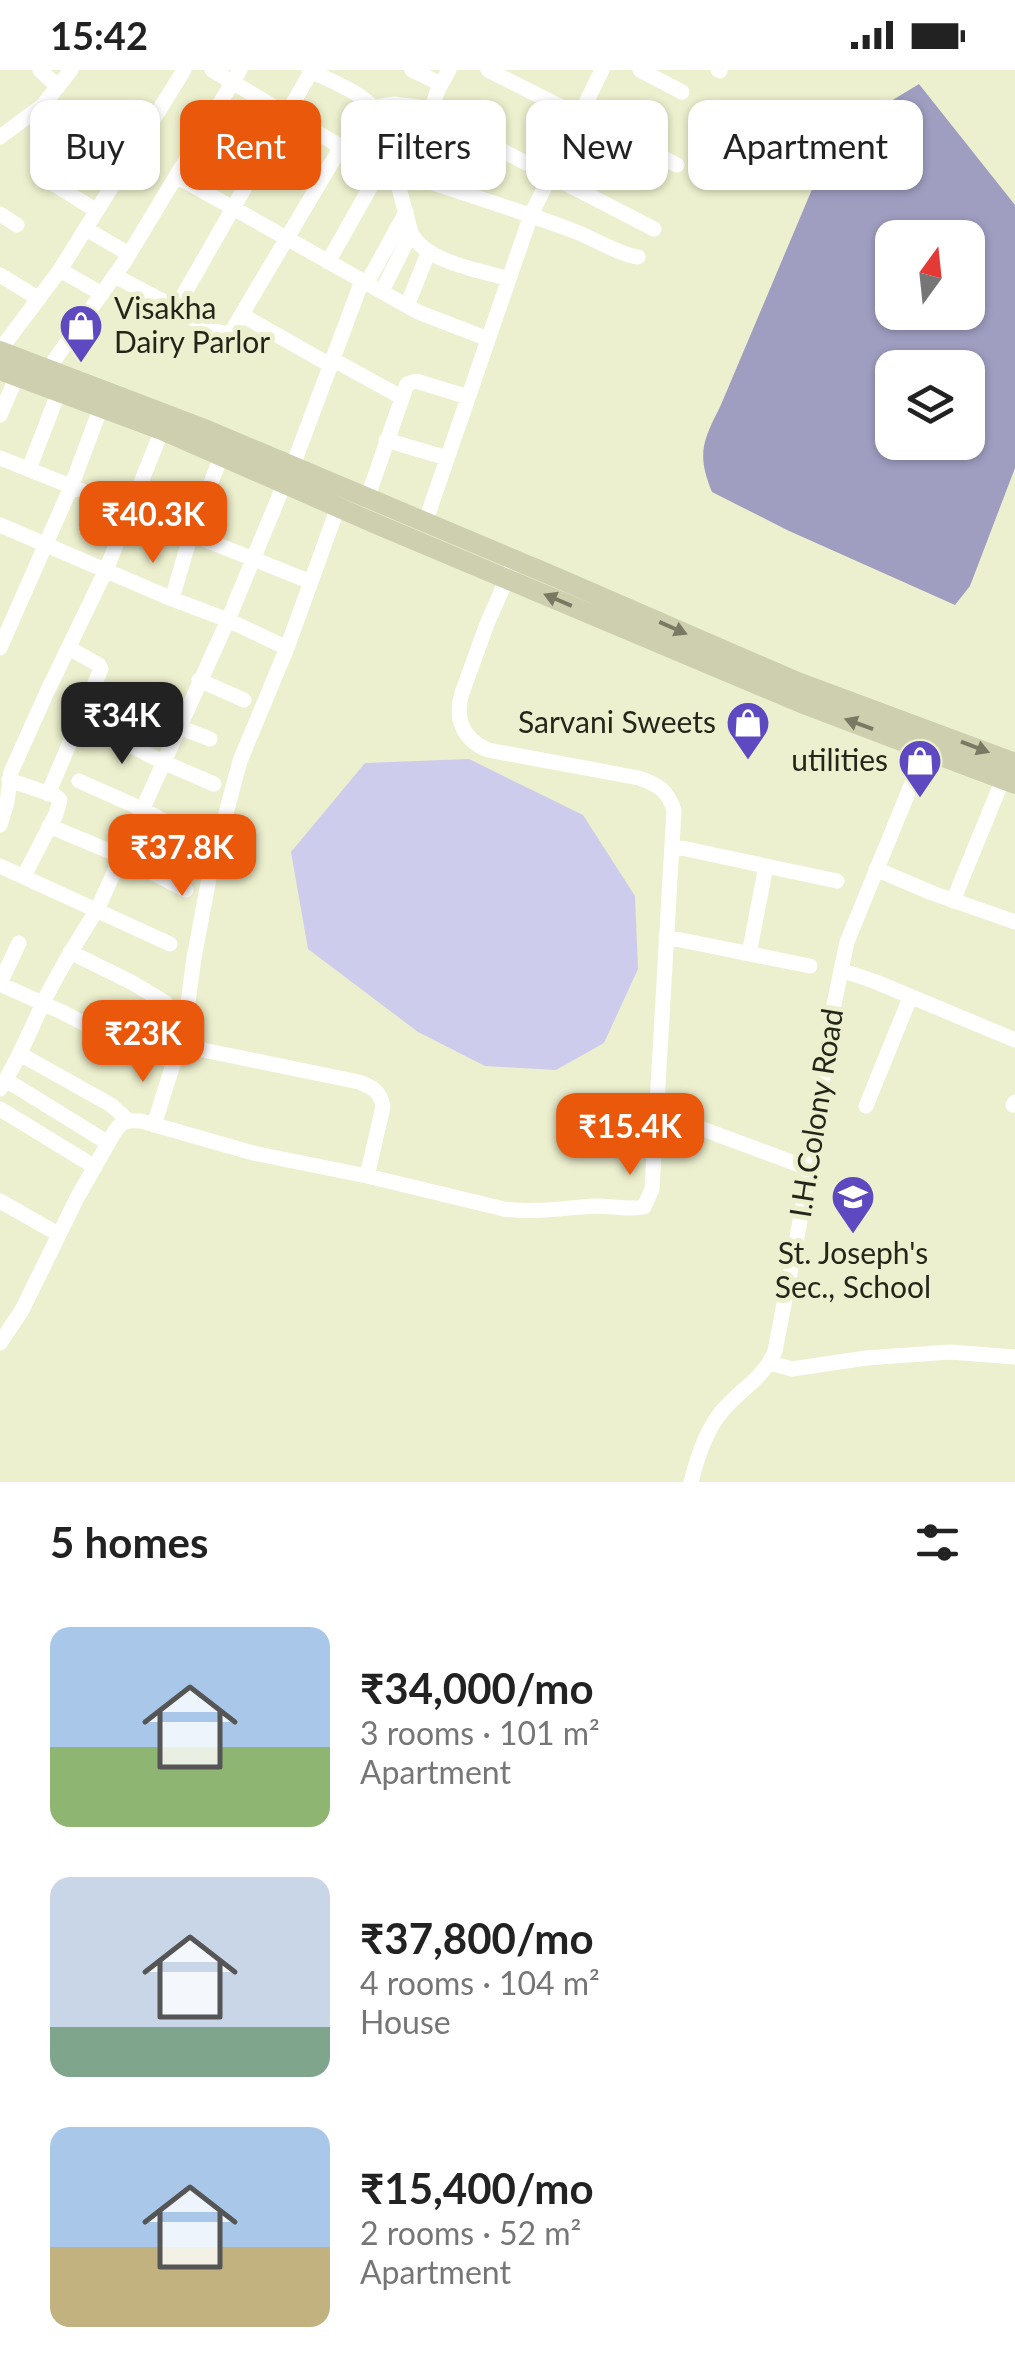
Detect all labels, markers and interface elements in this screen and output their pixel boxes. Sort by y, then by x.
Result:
text: 15:42 [50,12,148,58]
chip: Buy [30,100,160,190]
chip: Rent [180,100,321,190]
chip: Filters [341,100,506,190]
chip: New [526,100,668,190]
chip: Apartment [688,100,923,190]
north arrow [875,220,985,330]
map controls [875,220,985,460]
place label: Visakha Dairy Parlor [114,289,270,359]
shop icon: Visakha Dairy Parlor [58,303,104,364]
button: layers [875,350,985,460]
pin: ₹40.3K [72,481,234,566]
text: ₹40.3K [101,494,205,533]
one-way arrow [543,592,573,608]
one-way arrow [658,620,688,636]
pin: ₹34K [63,682,181,767]
text: ₹34K [83,695,161,734]
shop icon: Sarvani Sweets [725,700,771,761]
place label: Sarvani Sweets [518,703,716,739]
one-way arrow [843,716,873,731]
shop icon: utilities [897,738,943,799]
one-way arrow [960,740,990,756]
place label: utilities [791,741,888,777]
pin: ₹37.8K [101,814,263,899]
text: ₹37.8K [130,827,234,866]
pin: ₹23K [84,1000,202,1085]
street label: I.H.Colony Road [781,1006,849,1220]
text: ₹23K [104,1013,182,1052]
pin: ₹15.4K [549,1093,711,1178]
text: ₹15.4K [578,1106,682,1145]
school or university icon: St. Joseph's Sec., School [830,1174,876,1235]
place label: St. Joseph's Sec., School [775,1234,931,1304]
icon: filters [910,1515,965,1570]
text: 5 homes [50,1517,208,1567]
text: ₹34,000/mo [360,1663,594,1713]
icon: home [130,1667,250,1787]
text: 3 rooms · 101 m² [360,1713,600,1752]
text: Apartment [360,1752,511,1791]
text: ₹37,800/mo [360,1913,594,1963]
icon: home [130,1917,250,2037]
text: 4 rooms · 104 m² [360,1963,600,2002]
text: House [360,2002,451,2041]
text: ₹15,400/mo [360,2163,594,2213]
icon: home [130,2167,250,2287]
text: 2 rooms · 52 m² [360,2213,581,2252]
text: Apartment [360,2252,511,2291]

